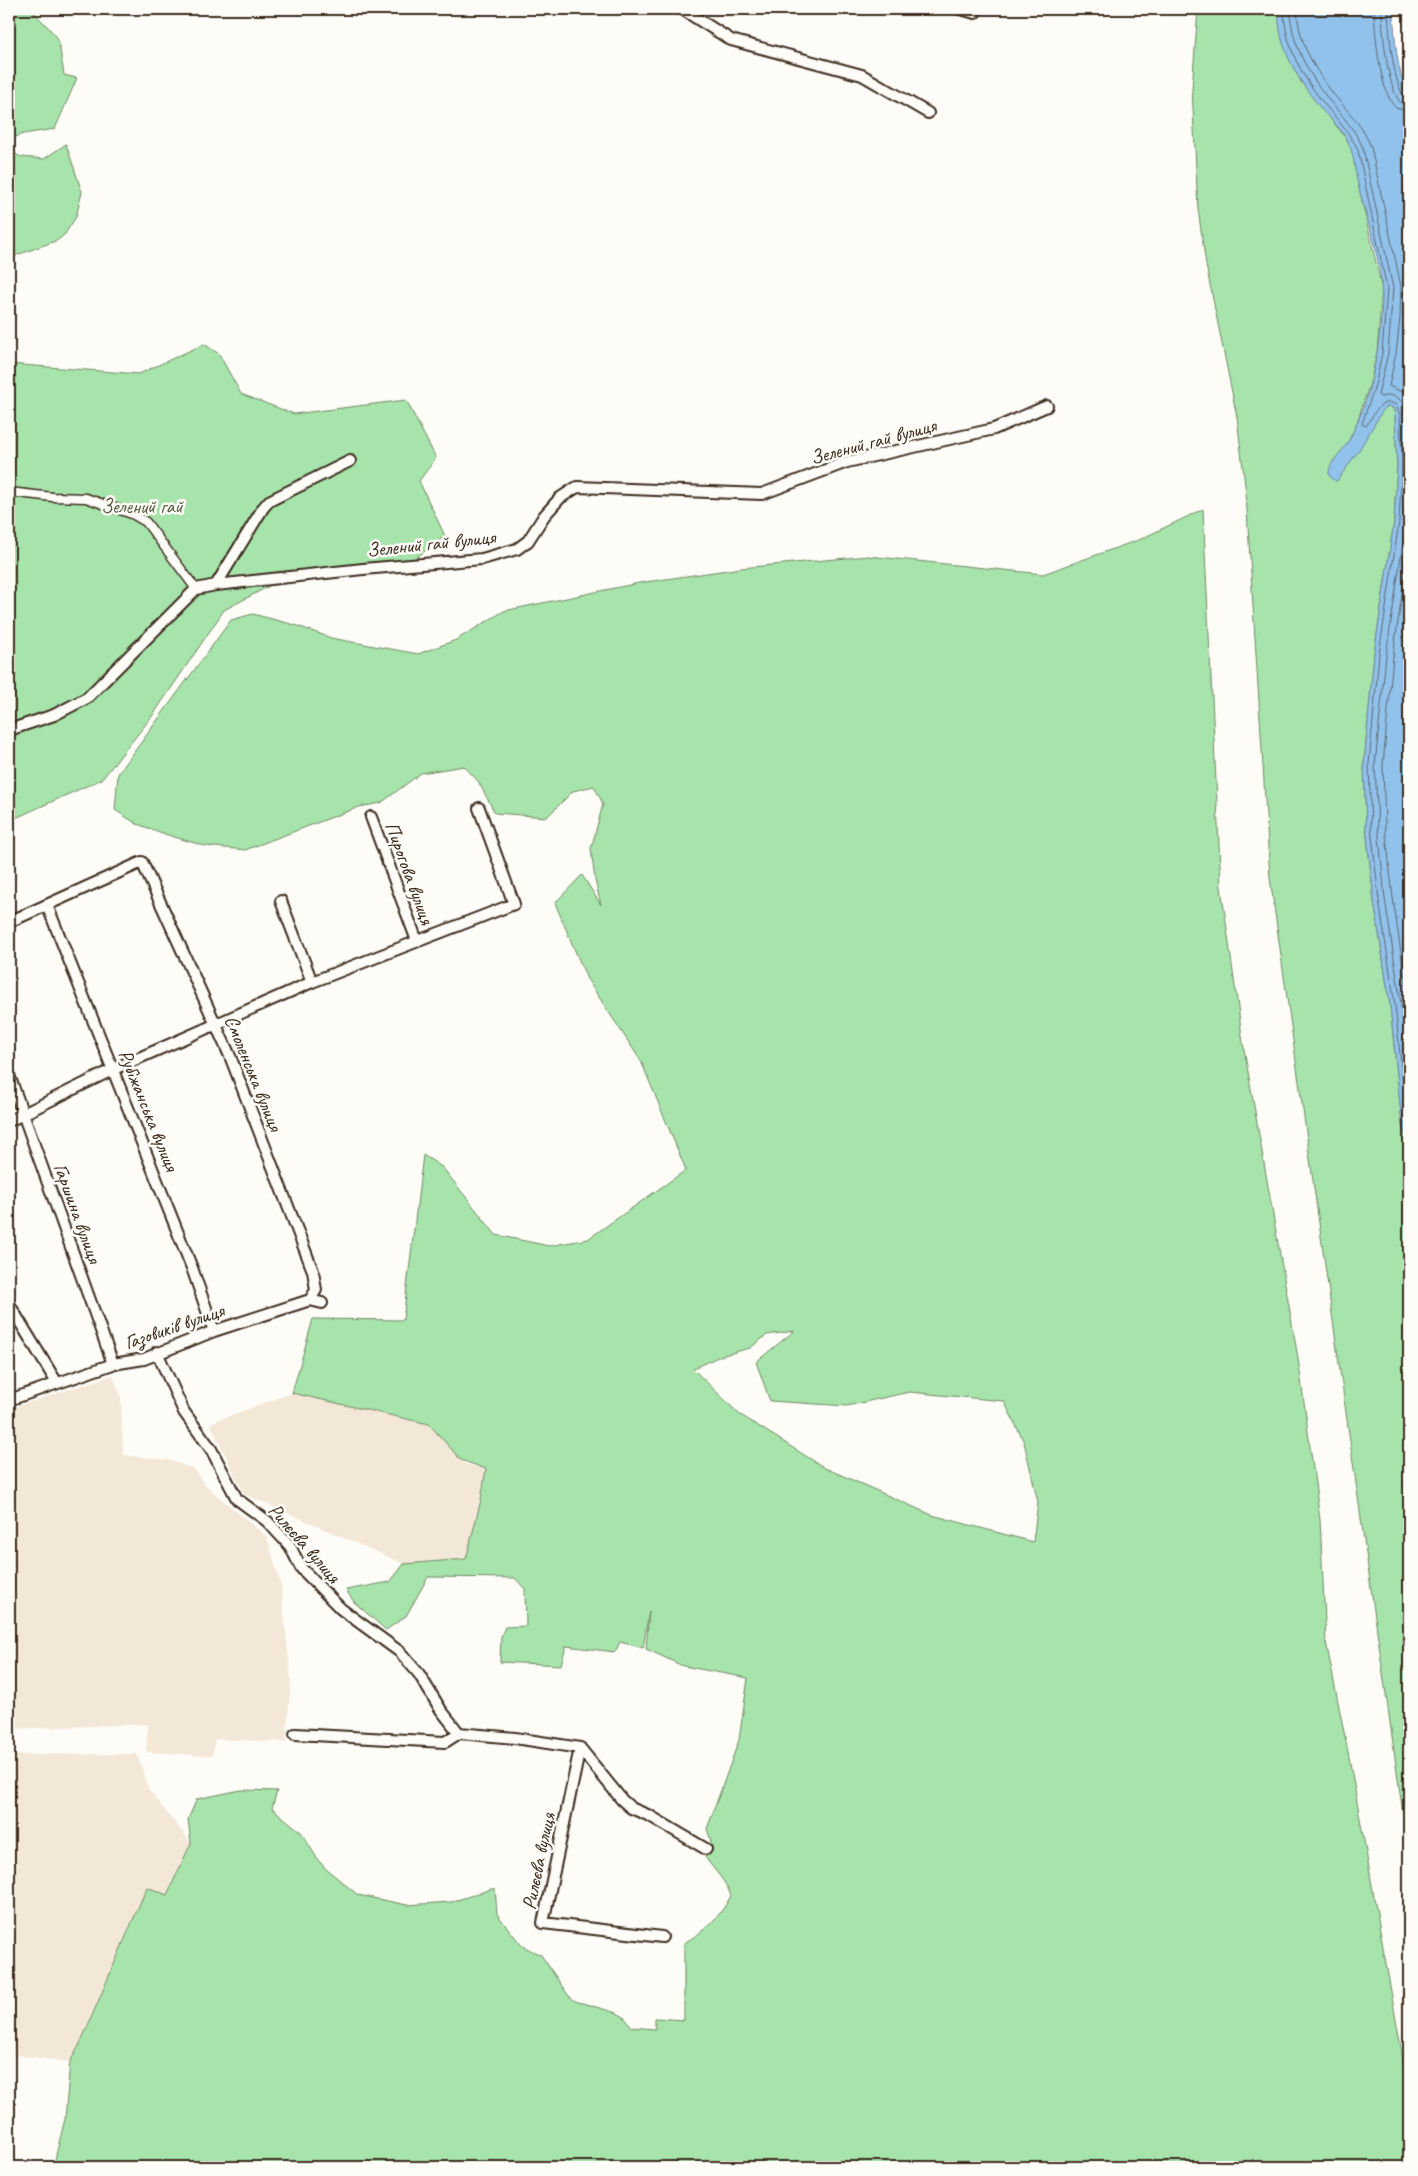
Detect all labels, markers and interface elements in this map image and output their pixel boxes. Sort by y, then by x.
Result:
street label: Зелений гай вулиця [808,412,941,470]
park label: Зелений гай [101,494,185,519]
street label: Зелений гай вулиця [366,524,499,563]
street label: Пирогова вулиця [379,818,440,929]
street label: Смоленська вулиця [219,1012,289,1137]
street label: Рубіжанська вулиця [113,1046,185,1176]
street label: Гаршина вулиця [48,1160,108,1268]
street label: Газовиків вулиця [121,1297,230,1356]
street label: Рилєєва вулиця [263,1498,347,1589]
street label: Рилєєва вулиця [516,1810,561,1912]

